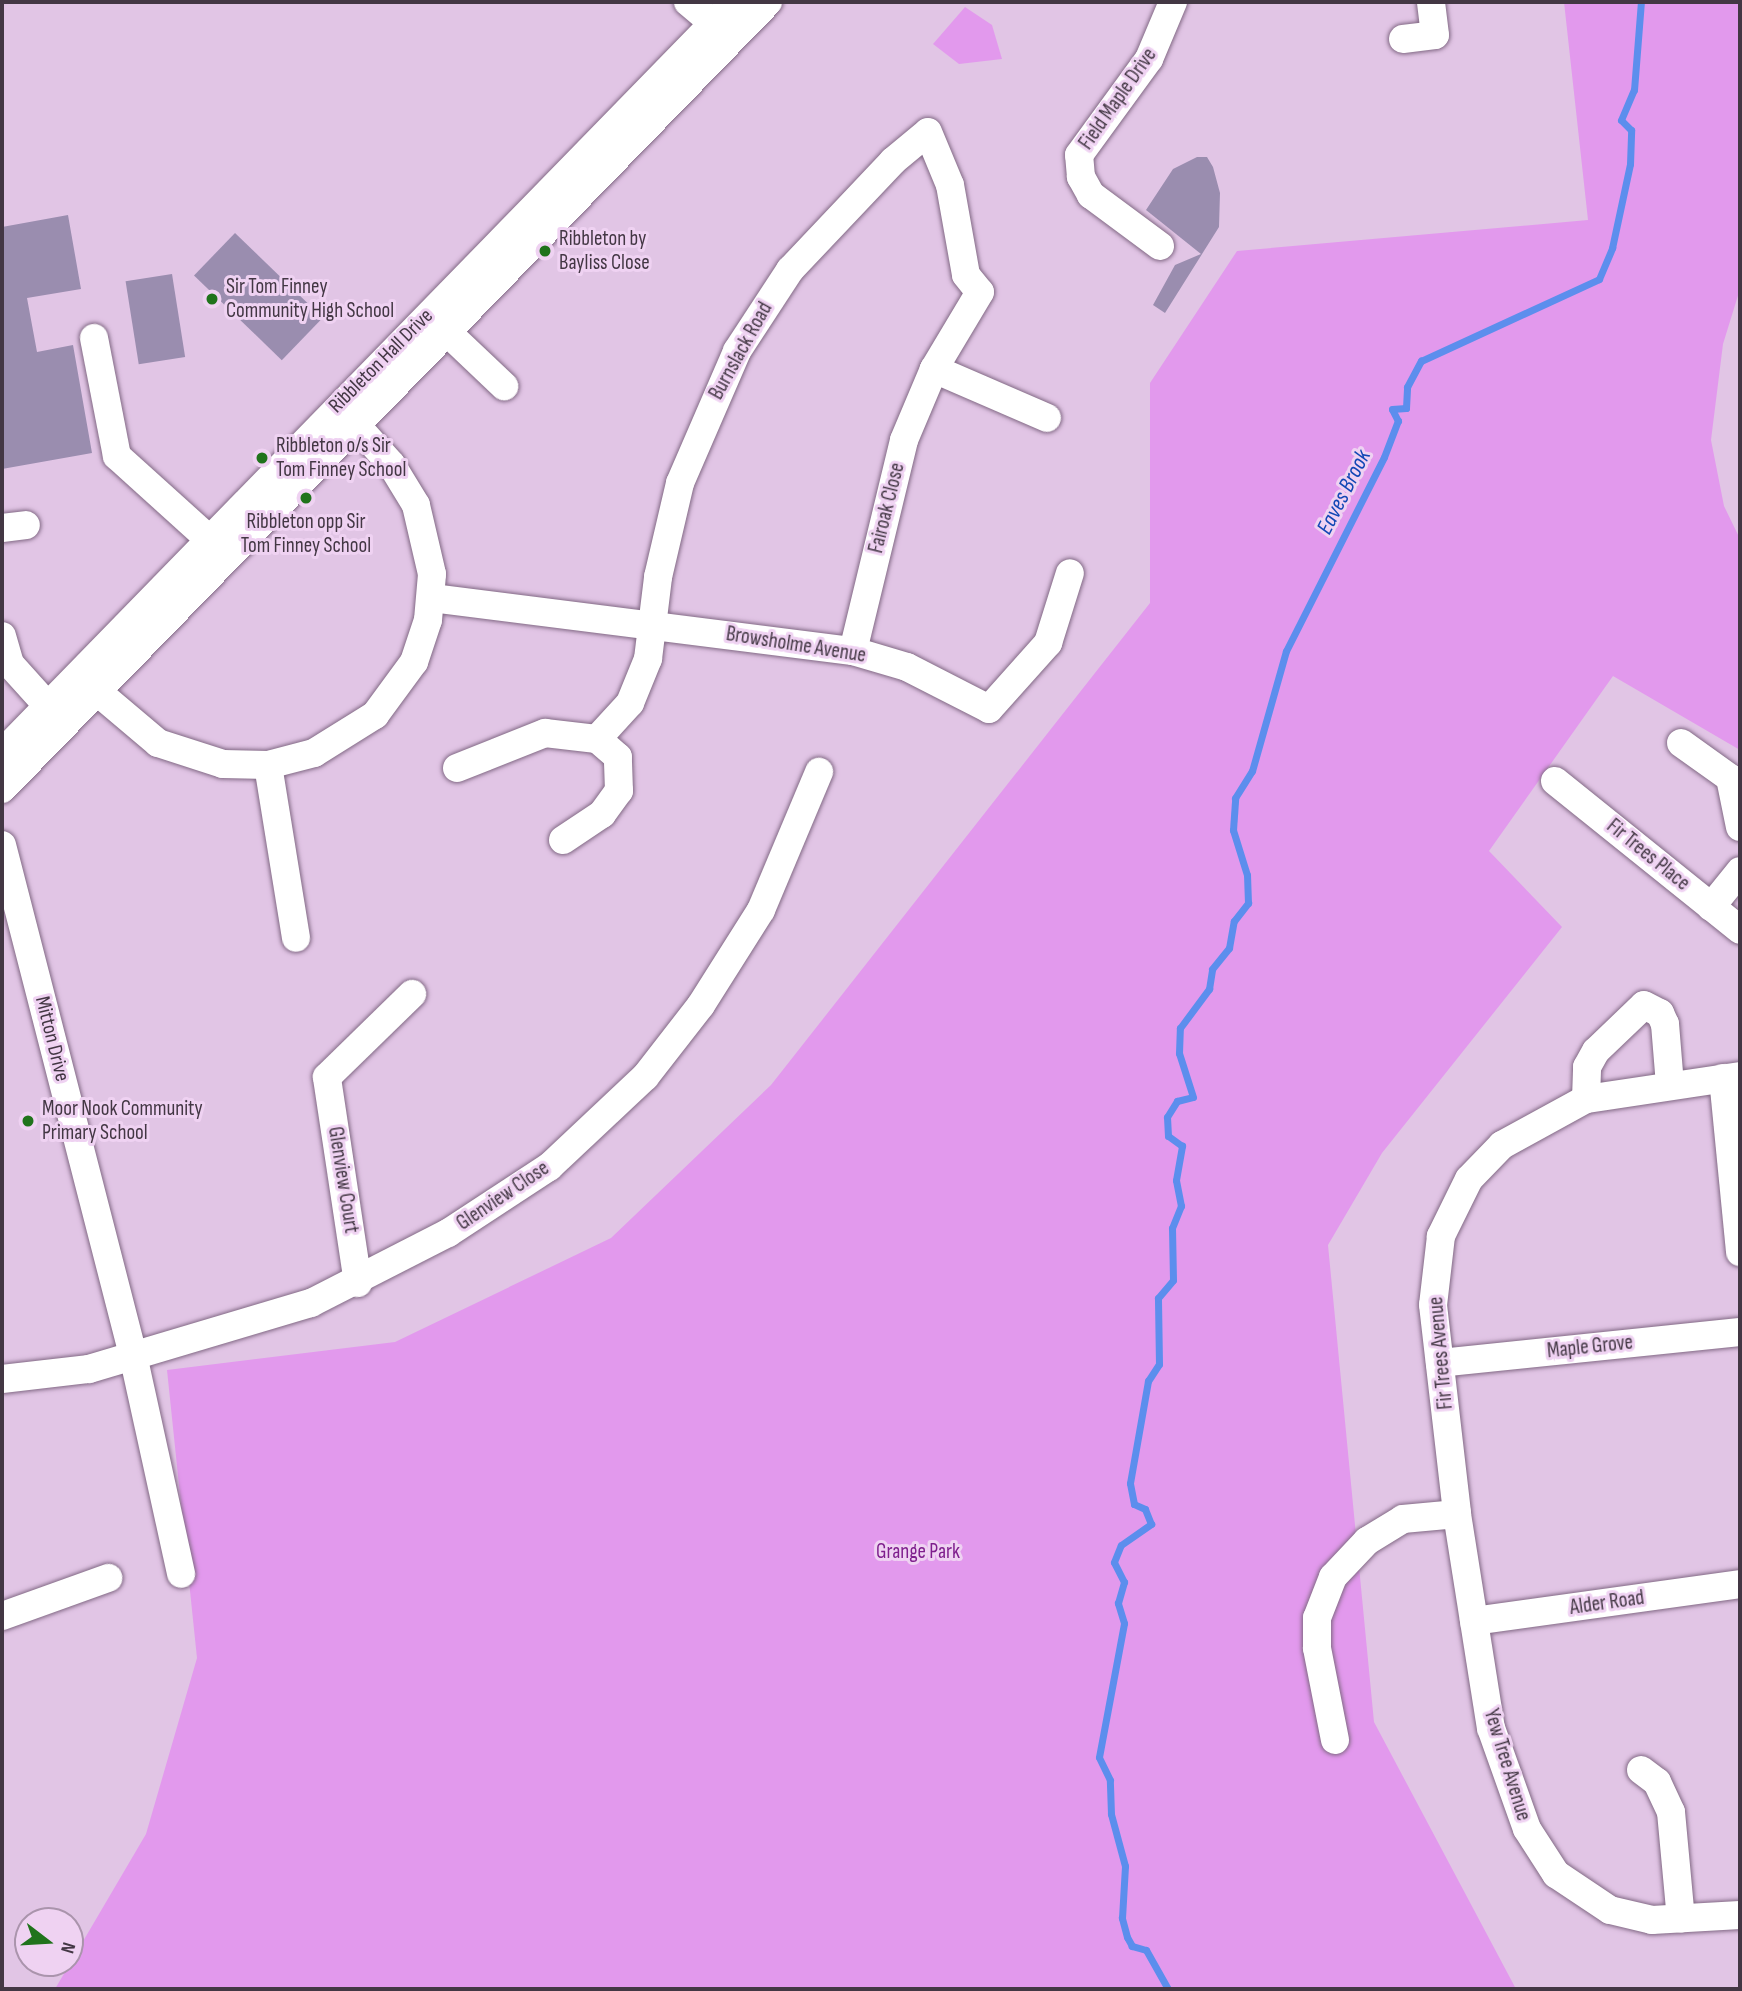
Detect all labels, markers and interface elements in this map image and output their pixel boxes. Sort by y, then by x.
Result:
street label: Field Maple Drive [1074,43,1162,155]
place label: Ribbleton by Bayliss Close [559,226,650,276]
marker: Ribbleton by Bayliss Close [537,243,553,259]
place label: Sir Tom Finney Community High School [226,274,394,324]
marker: Sir Tom Finney Community High School [204,291,220,307]
street label: Burnslack Road [704,298,778,404]
street label: Ribbleton Hall Drive [324,304,438,418]
place label: Ribbleton o/s Sir Tom Finney School [276,433,406,483]
water label: Eaves Brook [1311,445,1377,539]
marker: Ribbleton o/s Sir Tom Finney School [254,450,270,466]
street label: Fairoak Close [864,460,910,556]
marker: Ribbleton opp Sir Tom Finney School [298,490,314,506]
place label: Ribbleton opp Sir Tom Finney School [241,509,371,559]
street label: Browsholme Avenue [724,622,868,668]
street label: Fir Trees Place [1601,814,1695,896]
street label: Mitton Drive [29,994,75,1084]
place label: Moor Nook Community Primary School [42,1096,203,1146]
marker: Moor Nook Community Primary School [20,1113,36,1129]
street label: Glenview Court [322,1125,364,1235]
street label: Glenview Close [452,1156,554,1236]
street label: Fir Trees Avenue [1424,1295,1458,1411]
street label: Maple Grove [1546,1330,1634,1364]
park label: Grange Park [876,1539,960,1565]
street label: Alder Road [1568,1585,1646,1621]
street label: Yew Tree Avenue [1478,1706,1536,1824]
north arrow [14,1907,84,1977]
text: N [55,1939,80,1956]

